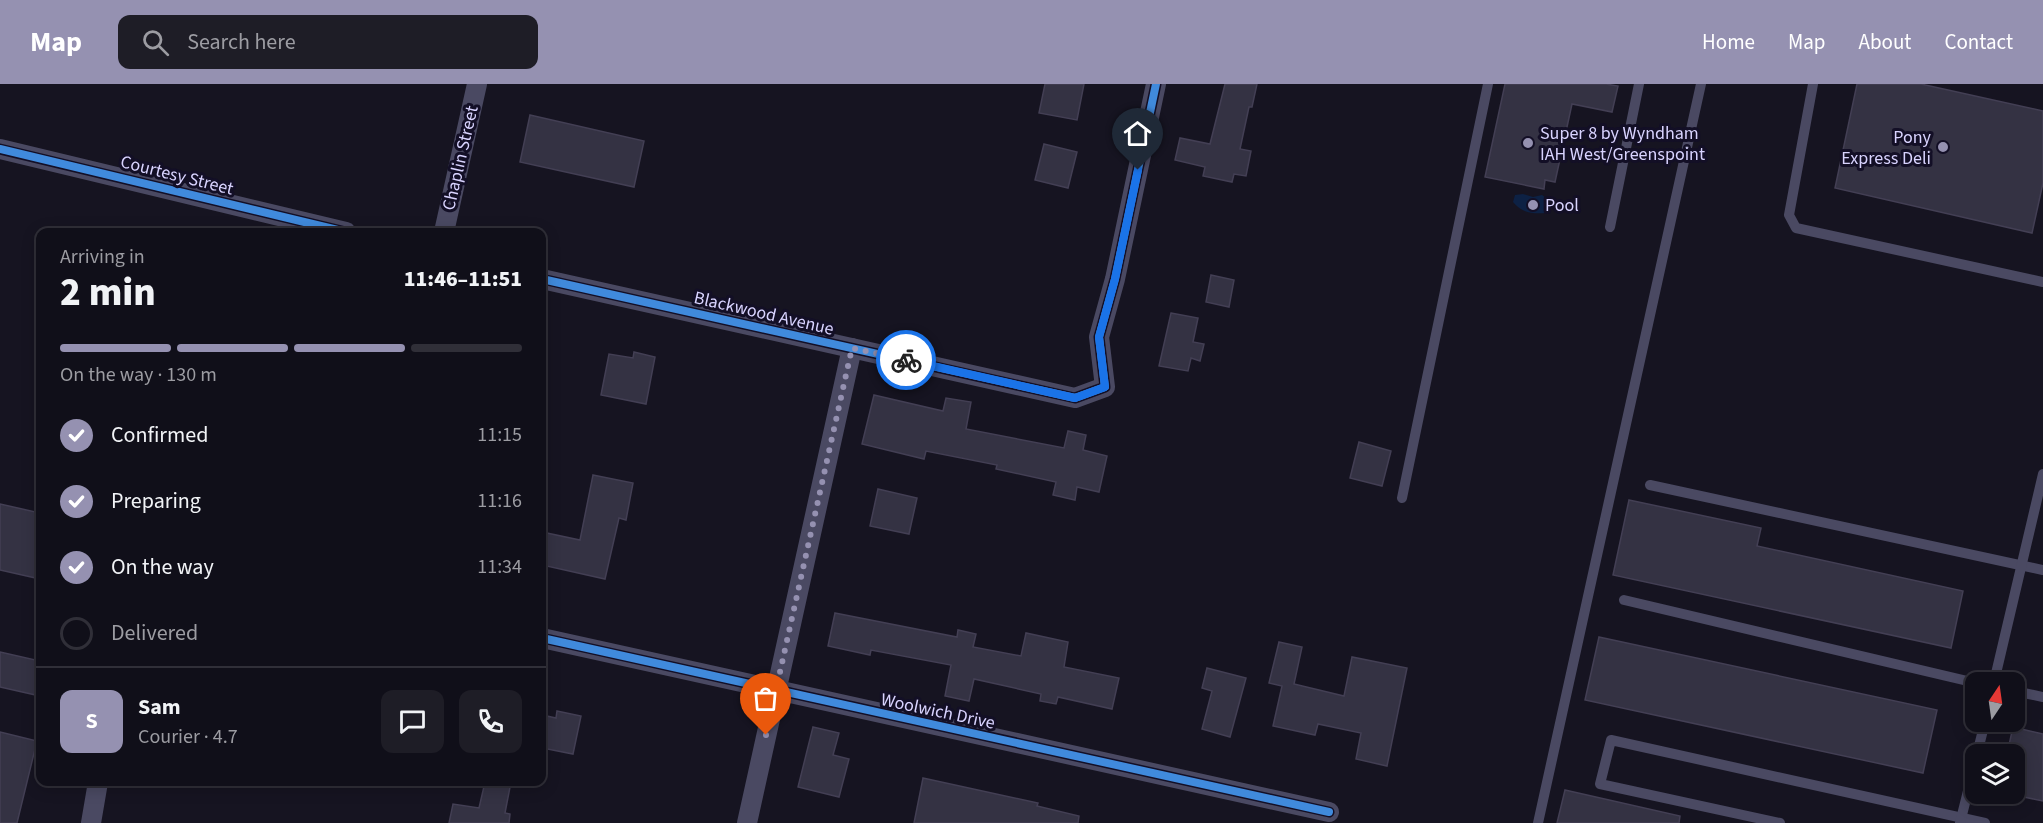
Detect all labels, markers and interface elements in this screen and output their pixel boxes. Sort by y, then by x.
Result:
search box [118,15,538,69]
text: Map [30,22,82,62]
icon: search [139,26,172,59]
text: Search here [187,26,296,58]
text: Home [1702,27,1755,57]
text: Map [1788,27,1826,57]
text: About [1859,27,1911,57]
text: Contact [1944,27,2013,57]
street label: Chaplin Street [436,103,485,213]
pin [1112,108,1163,170]
icon: home [1121,117,1154,150]
place label: Super 8 by Wyndham IAH West/Greenspoint [1540,121,1705,167]
place label: Pony Express Deli [1841,125,1932,171]
marker: Super 8 by Wyndham IAH West/Greenspoint [1521,136,1535,150]
marker: Pony Express Deli [1936,140,1950,154]
street label: Courtesy Street [118,149,236,202]
place label: Pool [1545,193,1579,218]
marker: Pool [1526,198,1540,212]
text: Arriving in [60,243,145,271]
text: 11:46–11:51 [404,263,522,295]
text: 2 min [60,265,156,321]
street label: Blackwood Avenue [691,285,836,342]
courier [876,330,936,390]
icon: bike [890,344,923,377]
text: On the way · 130 m [60,361,217,389]
icon: check [60,419,93,452]
text: Confirmed [111,419,208,451]
text: 11:15 [477,421,522,449]
icon: check [60,485,93,518]
text: Preparing [111,485,201,517]
text: 11:16 [477,487,522,515]
icon: check [60,551,93,584]
text: On the way [111,551,214,583]
text: 11:34 [477,553,522,581]
text: Delivered [111,617,198,649]
north arrow [1965,672,2025,732]
map controls [1965,672,2025,804]
pin [740,673,791,735]
icon: bag [749,682,782,715]
street label: Woolwich Drive [878,687,997,736]
button: chat [381,690,444,753]
button: phone [459,690,522,753]
text: Sam [138,691,181,723]
text: S [85,705,98,737]
text: Courier · 4.7 [138,723,238,751]
button: layers [1965,744,2025,804]

